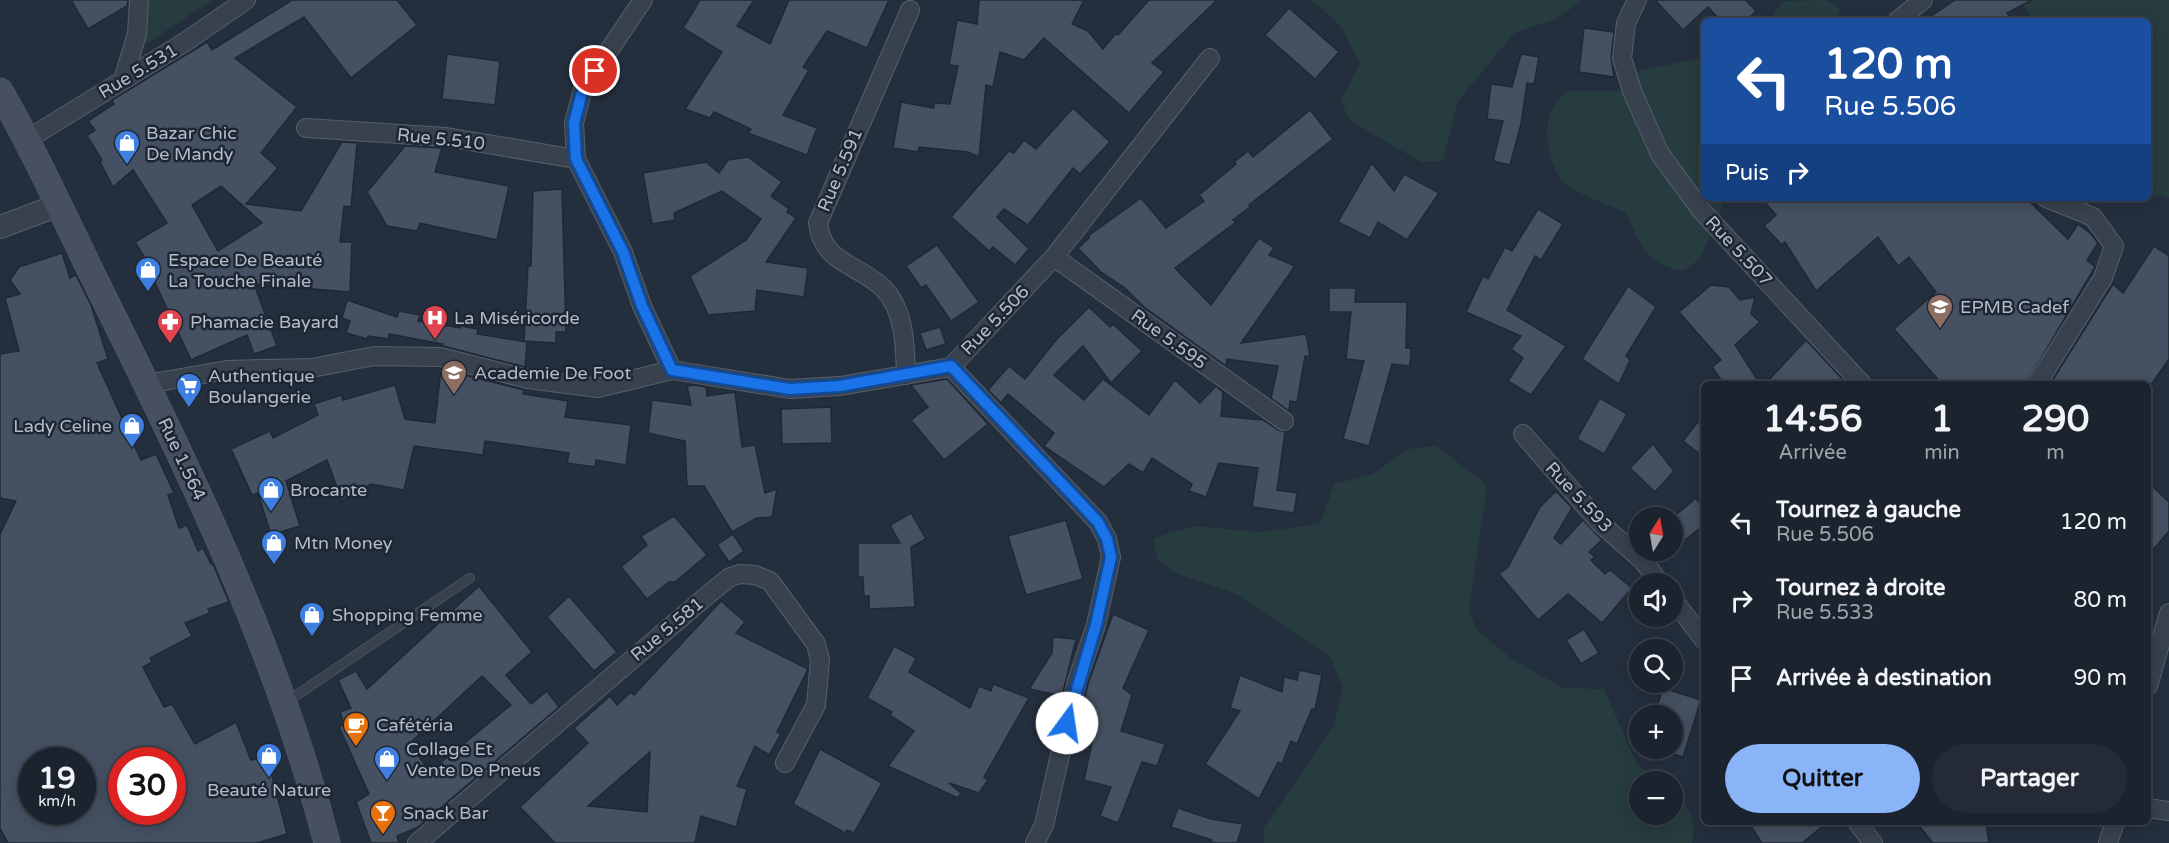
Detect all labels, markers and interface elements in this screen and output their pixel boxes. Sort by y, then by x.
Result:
street label: Rue 5.531 [94,39,182,103]
text: 120 m [1824,39,1953,90]
icon: left [1725,42,1803,120]
pin [569,45,620,96]
icon: arrive [578,54,611,87]
text: Rue 5.506 [1824,90,1957,123]
place label: Bazar Chic De Mandy [146,122,237,165]
street label: Rue 5.510 [396,123,486,155]
street label: Rue 5.591 [813,125,867,215]
shop icon: Bazar Chic De Mandy [112,128,142,166]
icon: right [1781,156,1814,189]
text: Puis [1725,160,1769,186]
street label: Rue 5.507 [1701,211,1777,291]
place label: Espace De Beauté La Touche Finale [168,249,322,292]
shop icon: Espace De Beauté La Touche Finale [133,255,163,293]
street label: Rue 5.506 [956,281,1034,359]
school or university icon: EPMB Cadef [1925,292,1955,330]
place label: EPMB Cadef [1960,296,2069,318]
hospital icon: La Miséricorde [420,303,450,341]
street label: Rue 5.595 [1127,304,1211,374]
pharmacy icon: Phamacie Bayard [155,307,185,345]
place label: La Miséricorde [454,307,580,329]
place label: Phamacie Bayard [190,311,339,333]
school or university icon: Academie De Foot [439,358,469,396]
place label: Academie De Foot [474,362,631,384]
place label: Authentique Boulangerie [208,365,315,408]
supermarket icon: Authentique Boulangerie [174,371,204,409]
text: 14:56 [1763,398,1863,441]
text: 1 [1931,398,1953,441]
text: 290 [2021,398,2089,441]
shop icon: Lady Celine [117,411,147,449]
street label: Rue 1.564 [153,414,211,504]
place label: Lady Celine [13,415,112,437]
text: Arrivée [1779,441,1847,465]
text: min [1924,441,1960,465]
text: m [2046,441,2065,465]
street label: Rue 5.593 [1541,457,1617,537]
shop icon: Brocante [256,475,286,513]
place label: Brocante [290,479,367,501]
text: Tournez à gauche [1776,497,1961,523]
icon: left [1725,506,1758,539]
north arrow [1629,507,1683,561]
map controls [1629,507,1683,825]
text: 120 m [2060,509,2127,535]
text: Rue 5.506 [1776,523,1874,547]
shop icon: Mtn Money [259,528,289,566]
place label: Mtn Money [294,532,393,554]
button: sound [1629,573,1683,627]
text: Tournez à droite [1776,575,1945,601]
icon: right [1725,584,1758,617]
text: 80 m [2073,587,2127,613]
street label: Rue 5.581 [626,592,708,666]
shop icon: Shopping Femme [297,600,327,638]
text: Rue 5.533 [1776,601,1874,625]
place label: Shopping Femme [332,604,483,626]
button: search [1629,639,1683,693]
icon: arrive [1725,662,1758,695]
text: Arrivée à destination [1776,665,1992,691]
text: 90 m [2073,665,2127,691]
position arrow [1035,691,1099,755]
button: + [1629,705,1683,759]
cafe icon: Cafétéria [341,710,371,748]
place label: Cafétéria [376,714,453,736]
place label: Collage Et Vente De Pneus [406,738,541,781]
shop icon: Beauté Nature [254,741,284,779]
shop icon: Collage Et Vente De Pneus [372,744,402,782]
button: Quitter [1725,744,1920,813]
button: Partager [1932,744,2127,813]
speed limit sign: 30 [108,747,186,825]
text: 19 [38,760,76,797]
button: − [1629,771,1683,825]
place label: Beauté Nature [207,779,331,801]
text: km/h [38,792,76,810]
bar icon: Snack Bar [368,798,398,836]
place label: Snack Bar [403,802,489,824]

